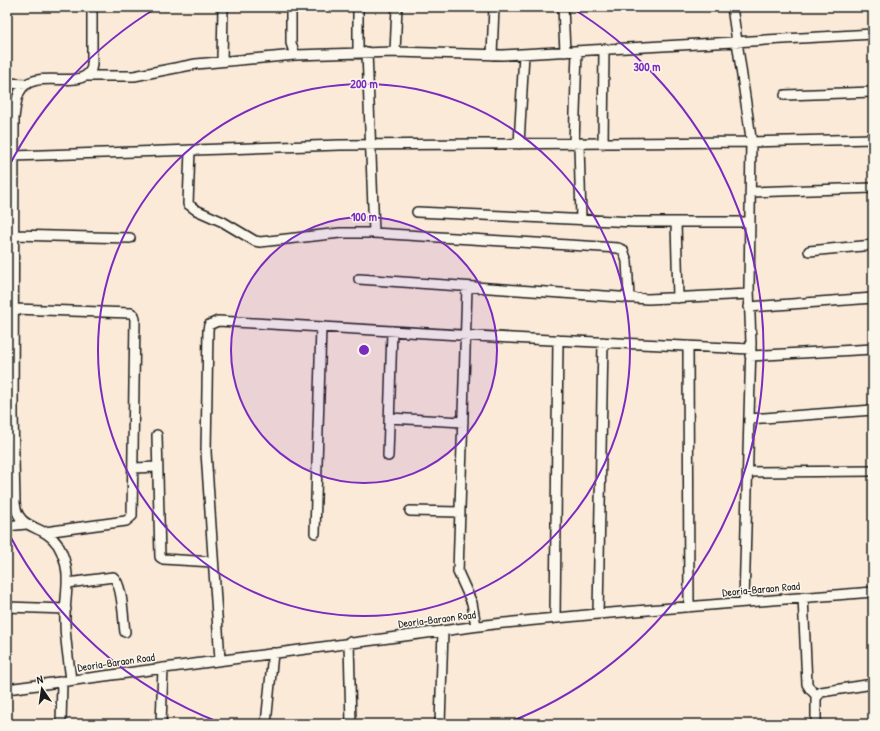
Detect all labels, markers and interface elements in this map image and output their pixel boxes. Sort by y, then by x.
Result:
text: 300 m [633,58,661,75]
text: 200 m [350,75,378,92]
text: 100 m [351,208,377,225]
centre of rings [357,343,371,357]
street label: Deoria-Baraon Road [722,579,801,599]
street label: Deoria-Baraon Road [397,607,477,631]
street label: Deoria-Baraon Road [76,650,156,674]
north arrow [22,669,62,709]
text: N [35,672,44,687]

